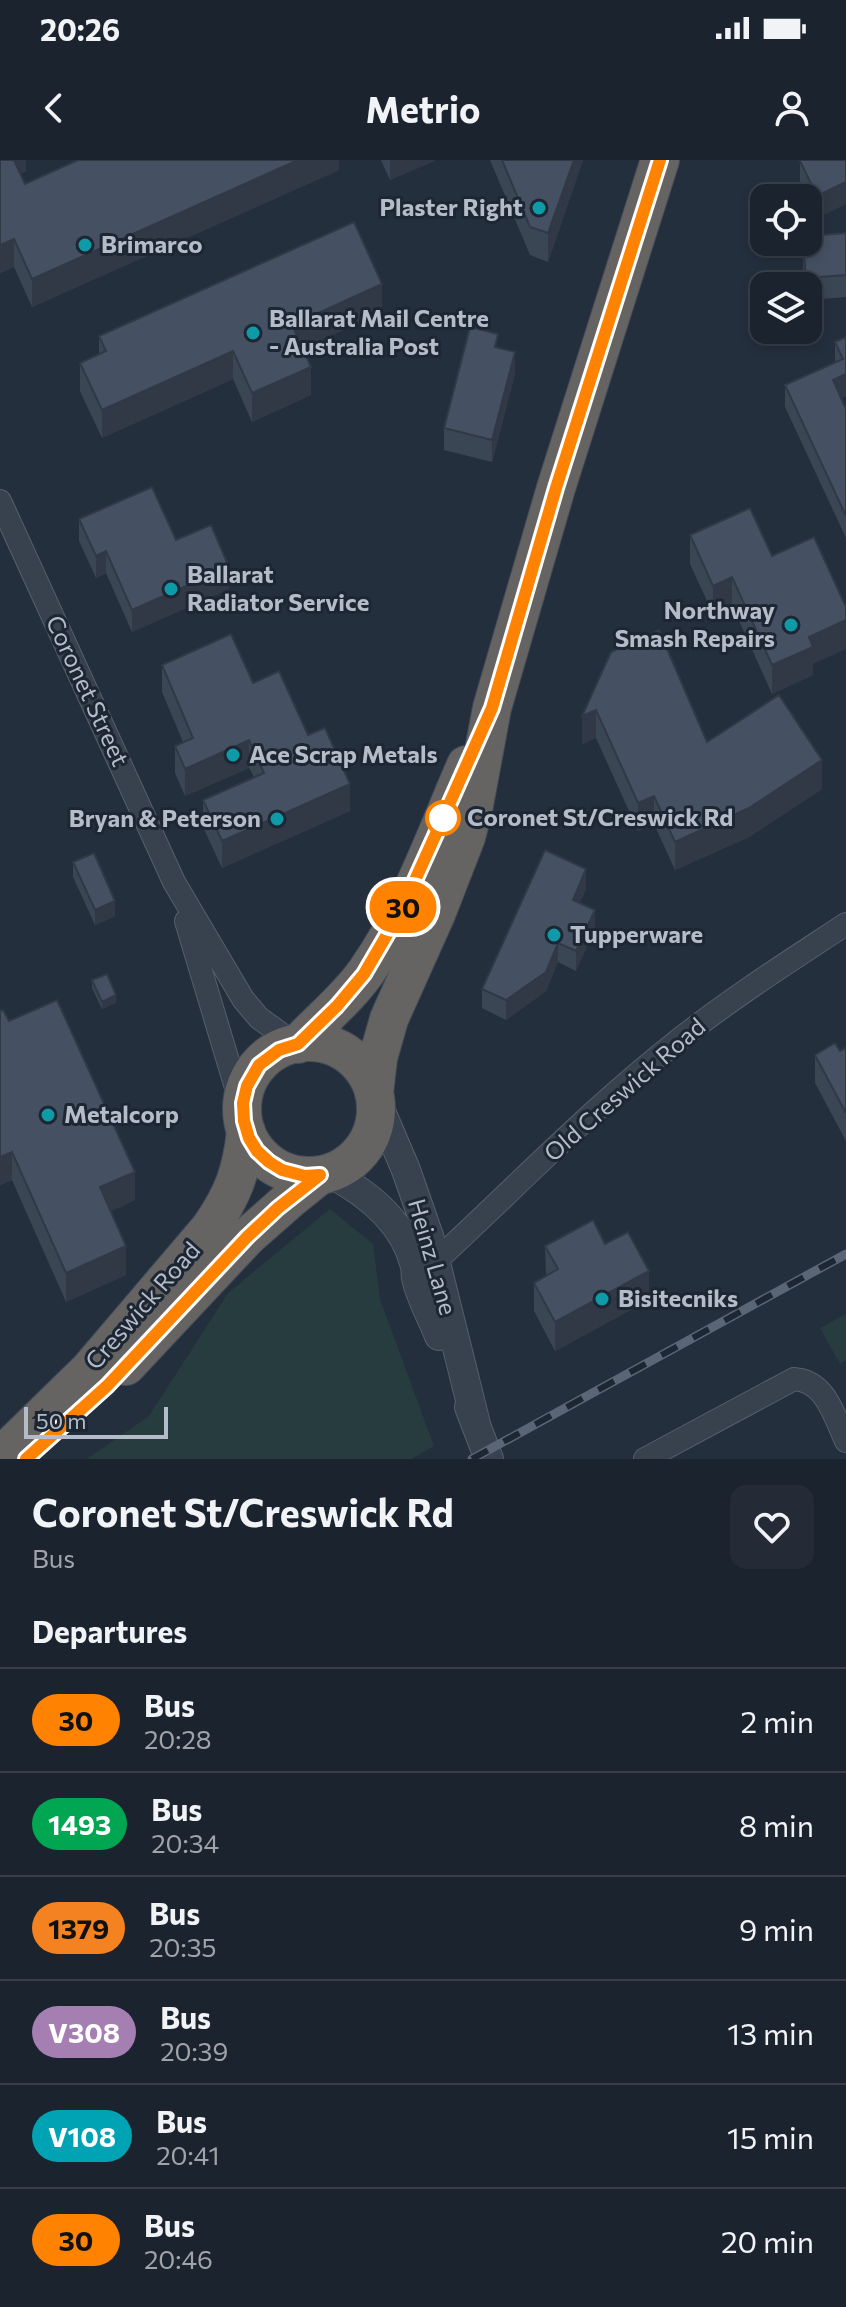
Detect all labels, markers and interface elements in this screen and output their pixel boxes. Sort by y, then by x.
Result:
text: 20:26 [40,10,120,47]
icon: back [32,86,76,130]
text: Metrio [366,86,480,130]
icon: person [770,86,814,130]
map controls [750,184,822,344]
button: locate [750,184,822,256]
place label: Plaster Right [380,192,523,221]
marker: Plaster Right [530,199,548,217]
place label: Brimarco [101,229,203,258]
marker: Brimarco [76,236,94,254]
button: layers [750,272,822,344]
place label: Ballarat Mail Centre - Australia Post [269,303,489,360]
marker: Ballarat Mail Centre - Australia Post [244,324,262,342]
place label: Ballarat Radiator Service [187,559,369,616]
marker: Ballarat Radiator Service [162,580,180,598]
place label: Northway Smash Repairs [615,595,775,652]
street label: Coronet Street [41,610,136,770]
marker: Northway Smash Repairs [782,616,800,634]
place label: Ace Scrap Metals [249,739,438,768]
marker: Ace Scrap Metals [224,746,242,764]
marker: Coronet St/Creswick Rd [426,801,460,835]
place label: Coronet St/Creswick Rd [467,802,733,831]
place label: Bryan & Peterson [69,803,261,832]
marker: Bryan & Peterson [268,810,286,828]
line badge: 30 [367,881,439,933]
text: 30 [386,890,420,924]
place label: Tupperware [570,919,703,948]
marker: Tupperware [545,926,563,944]
street label: Old Creswick Road [538,1011,711,1167]
place label: Metalcorp [64,1099,179,1128]
marker: Metalcorp [39,1106,57,1124]
street label: Heinz Lane [403,1195,464,1318]
street label: Creswick Road [78,1235,205,1375]
place label: Bisitecniks [618,1283,738,1312]
marker: Bisitecniks [593,1290,611,1308]
scale bar [24,1403,168,1439]
text: 50 m [36,1407,86,1434]
button: heart [730,1485,814,1569]
text: Coronet St/Creswick Rd [32,1488,454,1535]
text: Bus [32,1542,75,1573]
text: Departures [32,1612,187,1649]
text: Bus [144,1686,195,1723]
text: 2 min [741,1702,814,1739]
text: 30 [59,1703,93,1737]
text: 20:28 [144,1723,212,1754]
text: Bus [151,1790,202,1827]
text: 8 min [739,1806,814,1843]
text: 1493 [48,1807,111,1841]
text: 20:34 [151,1827,219,1858]
text: Bus [149,1894,200,1931]
text: 9 min [739,1910,814,1947]
text: 1379 [48,1911,109,1945]
text: 20:35 [149,1931,216,1962]
text: Bus [160,1998,211,2035]
text: 13 min [727,2014,814,2051]
text: V308 [48,2015,120,2049]
text: 20:39 [160,2035,228,2066]
text: Bus [156,2102,207,2139]
text: 15 min [727,2118,814,2155]
text: V108 [48,2119,116,2153]
text: 20:41 [156,2139,220,2170]
text: Bus [144,2206,195,2243]
text: 20 min [721,2222,814,2259]
text: 30 [59,2223,93,2257]
text: 20:46 [144,2243,213,2274]

